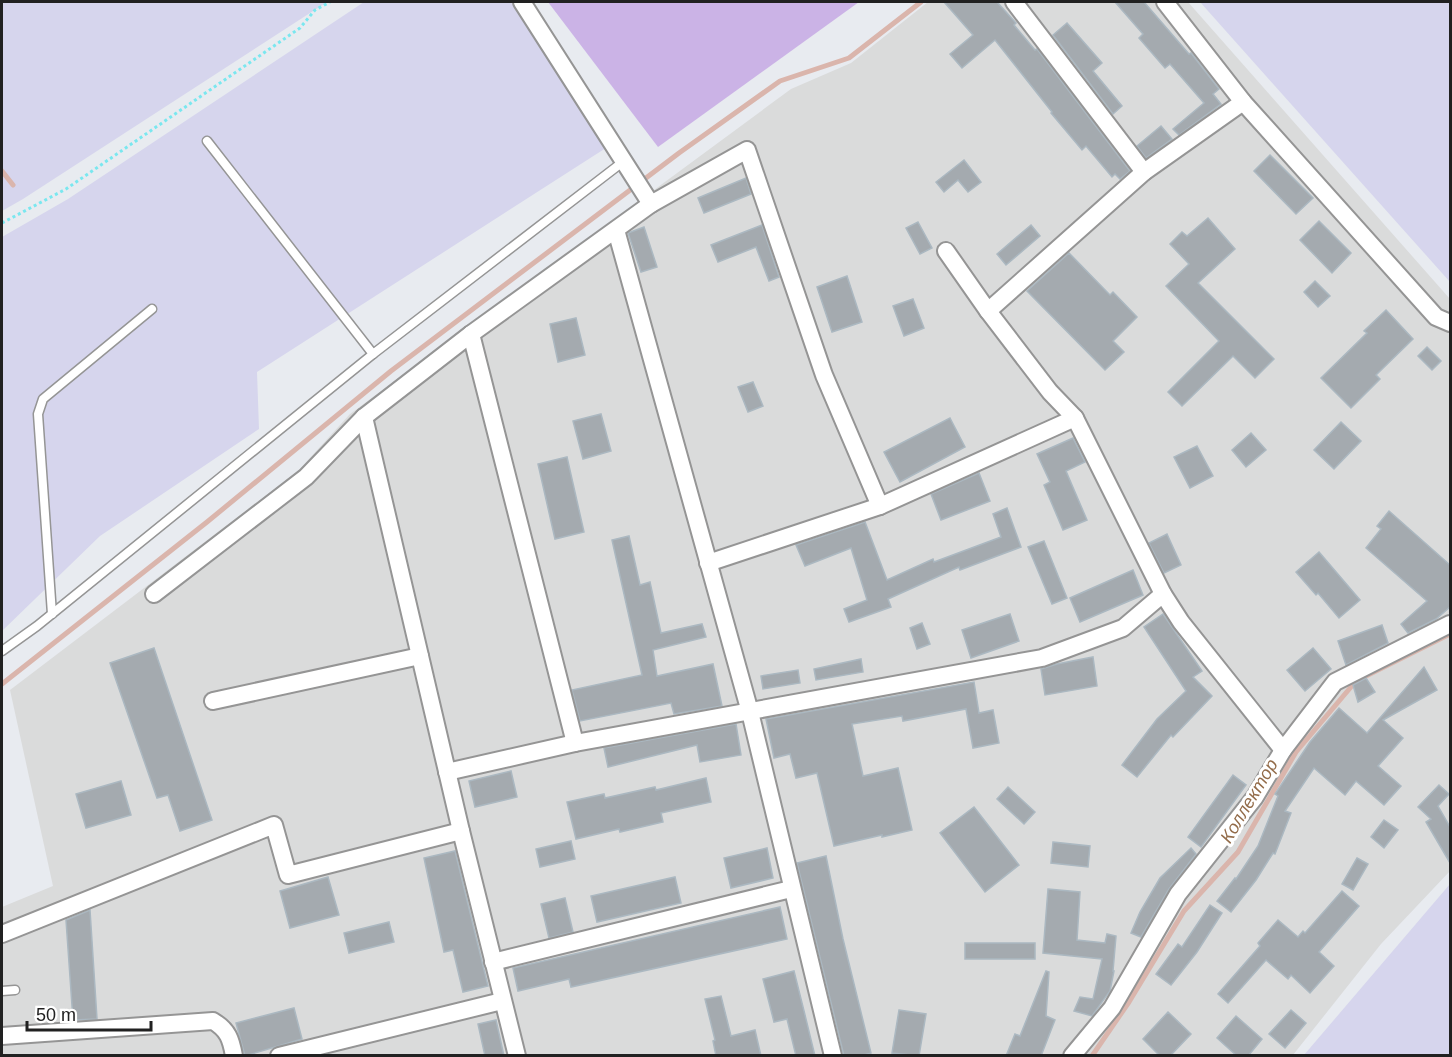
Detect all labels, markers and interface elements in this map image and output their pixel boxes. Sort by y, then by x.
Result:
water label: Коллектор [1216,756,1282,846]
scale bar [27,994,152,1032]
text: 50 m [36,1005,76,1025]

